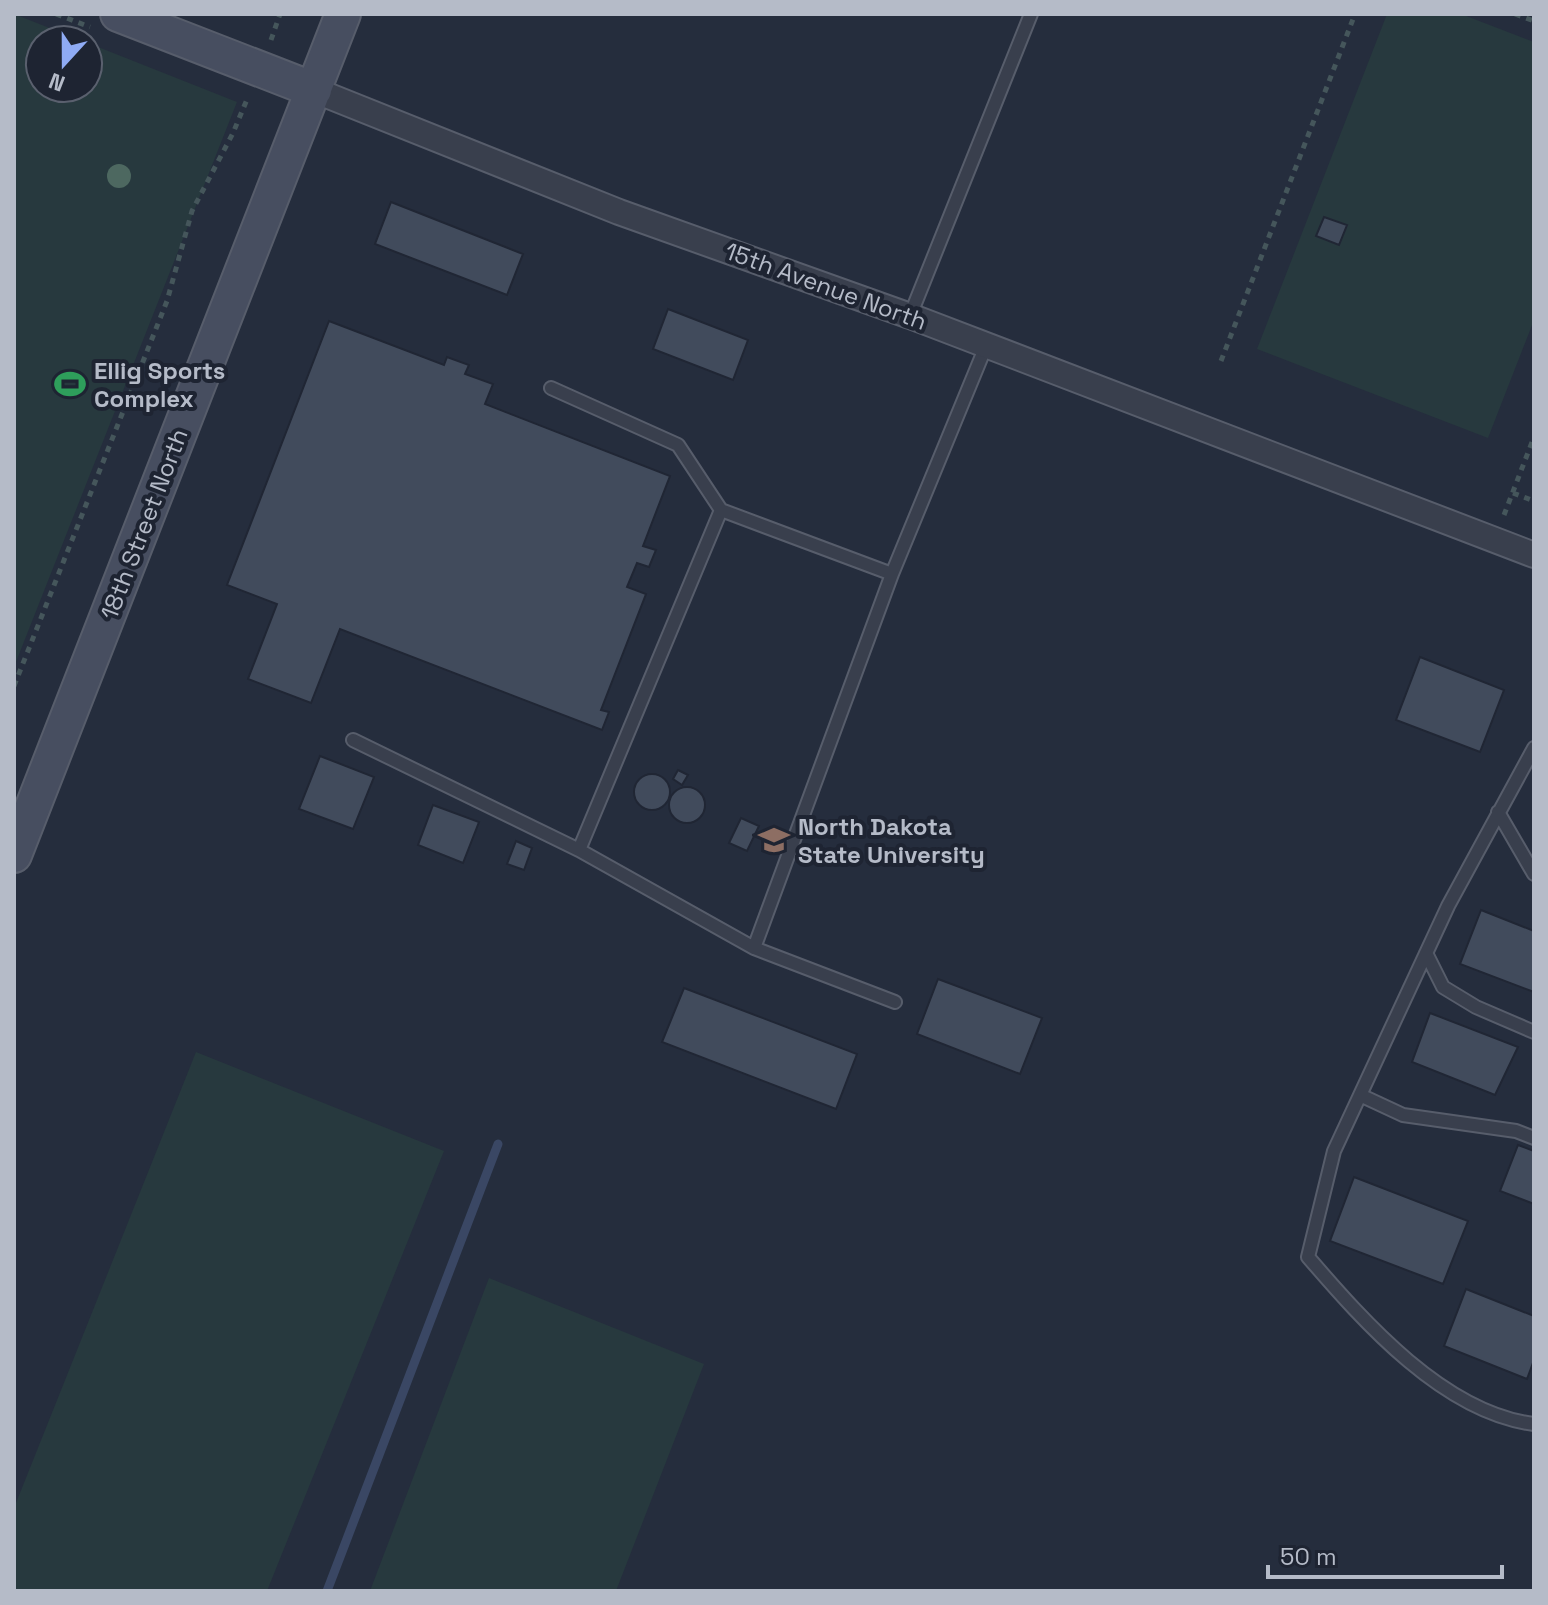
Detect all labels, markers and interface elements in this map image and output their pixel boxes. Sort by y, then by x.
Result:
north arrow [24,24,104,104]
text: N [45,67,69,98]
street label: 15th Avenue North [721,235,931,337]
place label: Ellig Sports Complex [94,355,225,414]
sports icon: Ellig Sports Complex [53,367,87,401]
street label: 18th Street North [93,424,195,624]
place label: North Dakota State University [798,811,985,870]
school or university icon: North Dakota State University [757,823,791,857]
scale bar [1268,1529,1502,1579]
text: 50 m [1280,1541,1337,1572]

